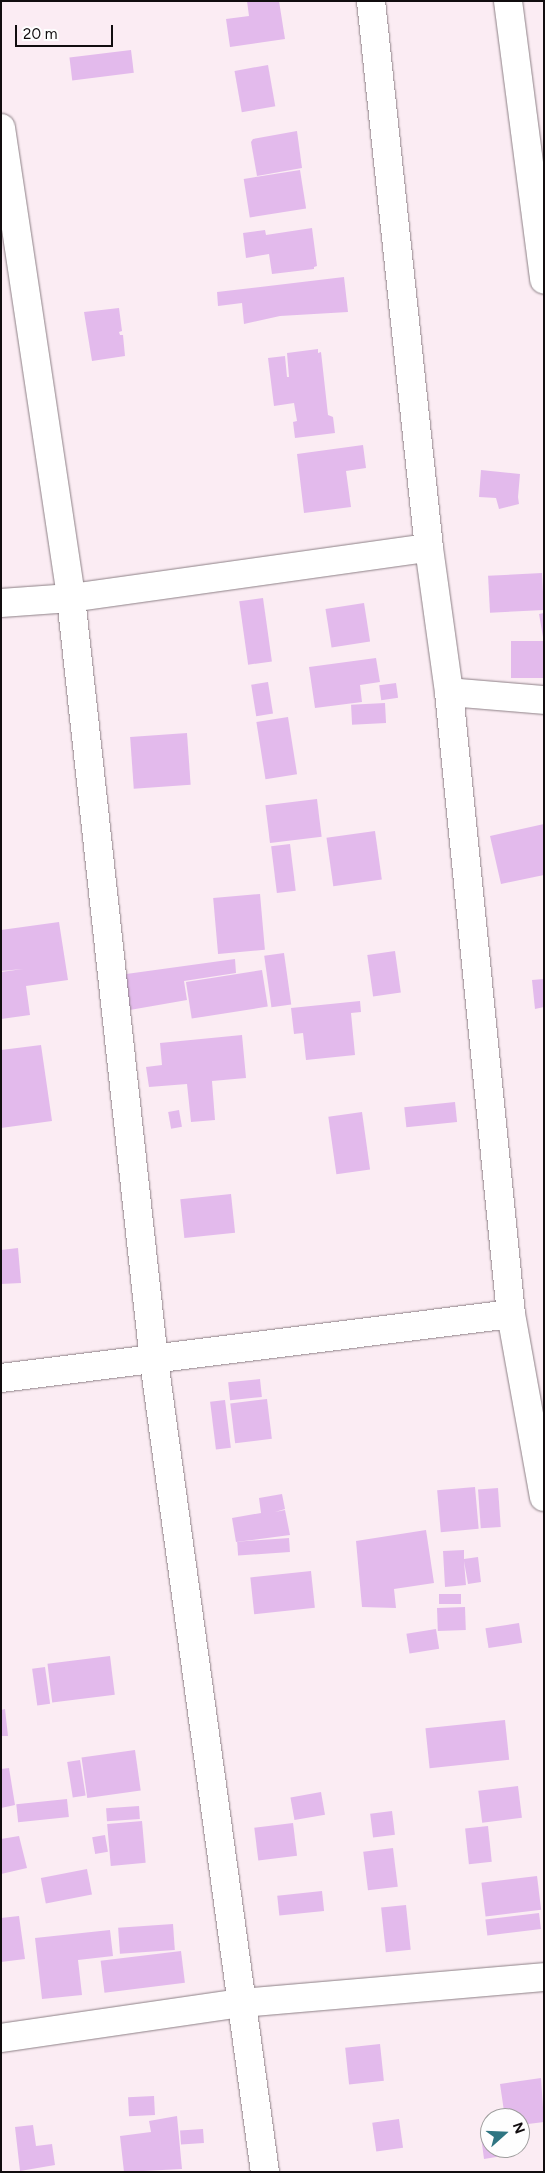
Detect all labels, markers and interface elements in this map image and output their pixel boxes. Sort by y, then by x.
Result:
scale bar [18,15,115,47]
text: 20 m [23,25,57,43]
north arrow [480,2108,530,2158]
text: N [509,2120,528,2136]

